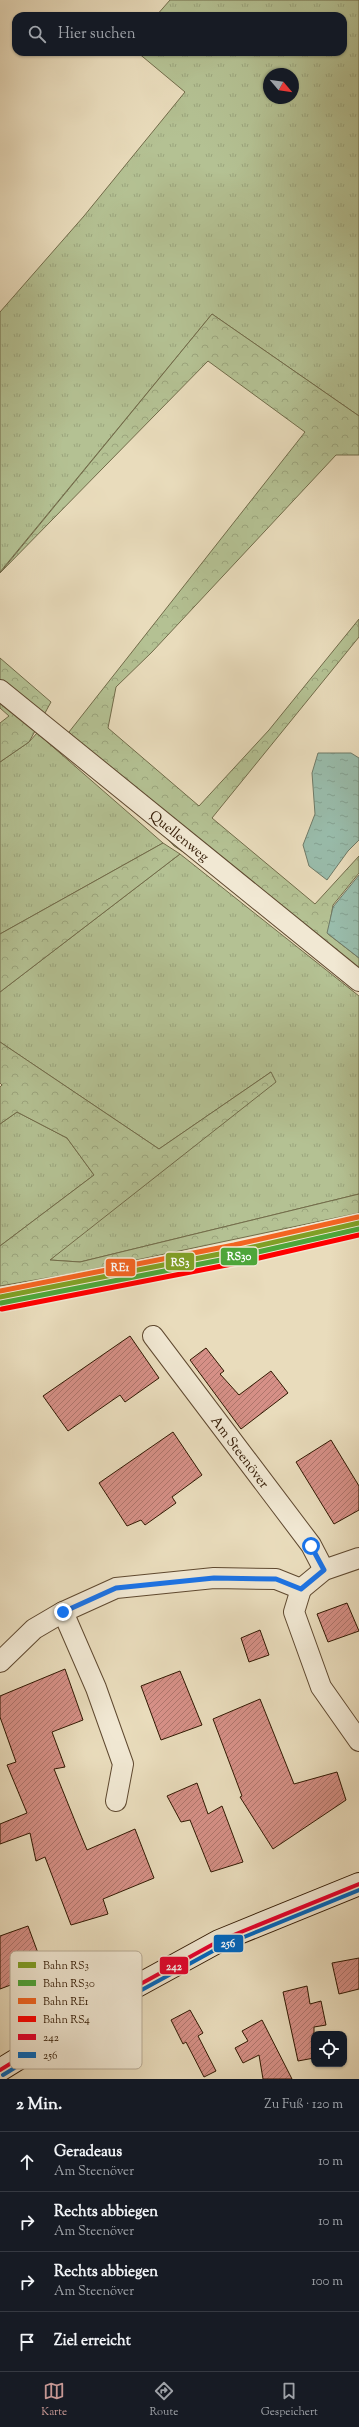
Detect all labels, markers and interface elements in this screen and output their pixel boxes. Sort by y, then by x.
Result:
search box [12,12,347,56]
icon: search [26,23,48,45]
text: Hier suchen [58,24,136,45]
north arrow [263,68,299,104]
street label: Quellenweg [144,807,213,868]
line badge: RS30 [220,1247,258,1266]
text: RS30 [226,1249,251,1265]
line badge: RS3 [165,1252,195,1271]
text: RS3 [170,1255,190,1271]
line badge: RE1 [105,1258,136,1277]
text: RE1 [110,1260,129,1276]
street label: Am Steenöver [205,1412,273,1494]
route start [302,1537,320,1555]
route end [54,1603,72,1621]
line badge: 256 [213,1934,244,1953]
text: 256 [221,1936,236,1952]
legend [10,1951,142,2069]
line badge: 242 [159,1956,189,1975]
text: Bahn RS3 [43,1958,89,1974]
text: 242 [166,1959,183,1975]
text: Bahn RS30 [43,1976,95,1992]
text: Bahn RE1 [43,1994,89,2010]
text: Bahn RS4 [43,2012,90,2028]
text: 242 [43,2030,59,2046]
map controls [311,2031,347,2067]
button: locate [311,2031,347,2067]
text: 256 [43,2048,57,2064]
text: 2 Min. [16,2093,62,2117]
text: Zu Fuß · 120 m [264,2096,343,2114]
text: Geradeaus [54,2142,122,2163]
icon: ahead [16,2151,38,2173]
text: 10 m [318,2153,343,2171]
text: Am Steenöver [54,2163,134,2181]
text: Rechts abbiegen [54,2202,158,2223]
icon: right [16,2211,38,2233]
text: 10 m [318,2213,343,2231]
text: Am Steenöver [54,2223,134,2241]
text: Rechts abbiegen [54,2262,158,2283]
icon: right [16,2271,38,2293]
text: 100 m [311,2273,343,2291]
text: Am Steenöver [54,2283,134,2301]
icon: arrive [16,2331,38,2353]
text: Ziel erreicht [54,2331,131,2352]
tab: Karte [41,2380,67,2420]
tab: Route [150,2380,178,2420]
tab: Gespeichert [261,2380,318,2420]

